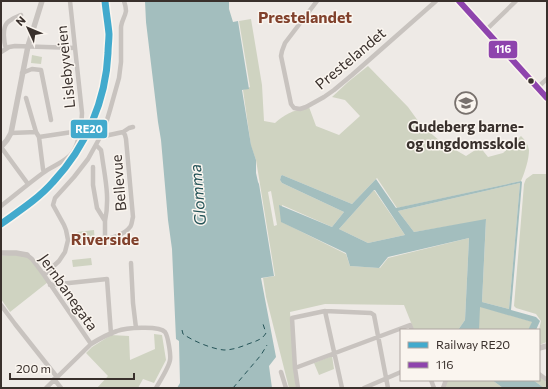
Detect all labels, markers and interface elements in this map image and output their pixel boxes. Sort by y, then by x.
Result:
district label: Prestelandet [258,7,352,26]
north arrow [8,8,48,48]
text: N [13,13,28,28]
street label: Prestelandet [311,23,389,93]
street label: Lislebyveien [52,25,78,109]
line badge: 116 [488,40,518,59]
text: 116 [495,42,512,55]
unlabelled marker [526,76,536,86]
school or university icon: Gudeberg barne- og ungdomsskole [453,90,479,116]
place label: Gudeberg barne- og ungdomsskole [406,117,526,152]
line badge: RE20 [70,119,108,139]
text: RE20 [75,122,103,135]
street label: Bellevue [107,154,129,212]
water label: Glomma [185,163,209,227]
district label: Riverside [71,229,139,248]
street label: Jernbanegata [36,250,102,334]
legend [400,329,540,381]
text: Railway RE20 [436,337,510,351]
scale bar [10,355,134,381]
text: 116 [436,357,454,371]
text: 200 m [16,361,51,375]

